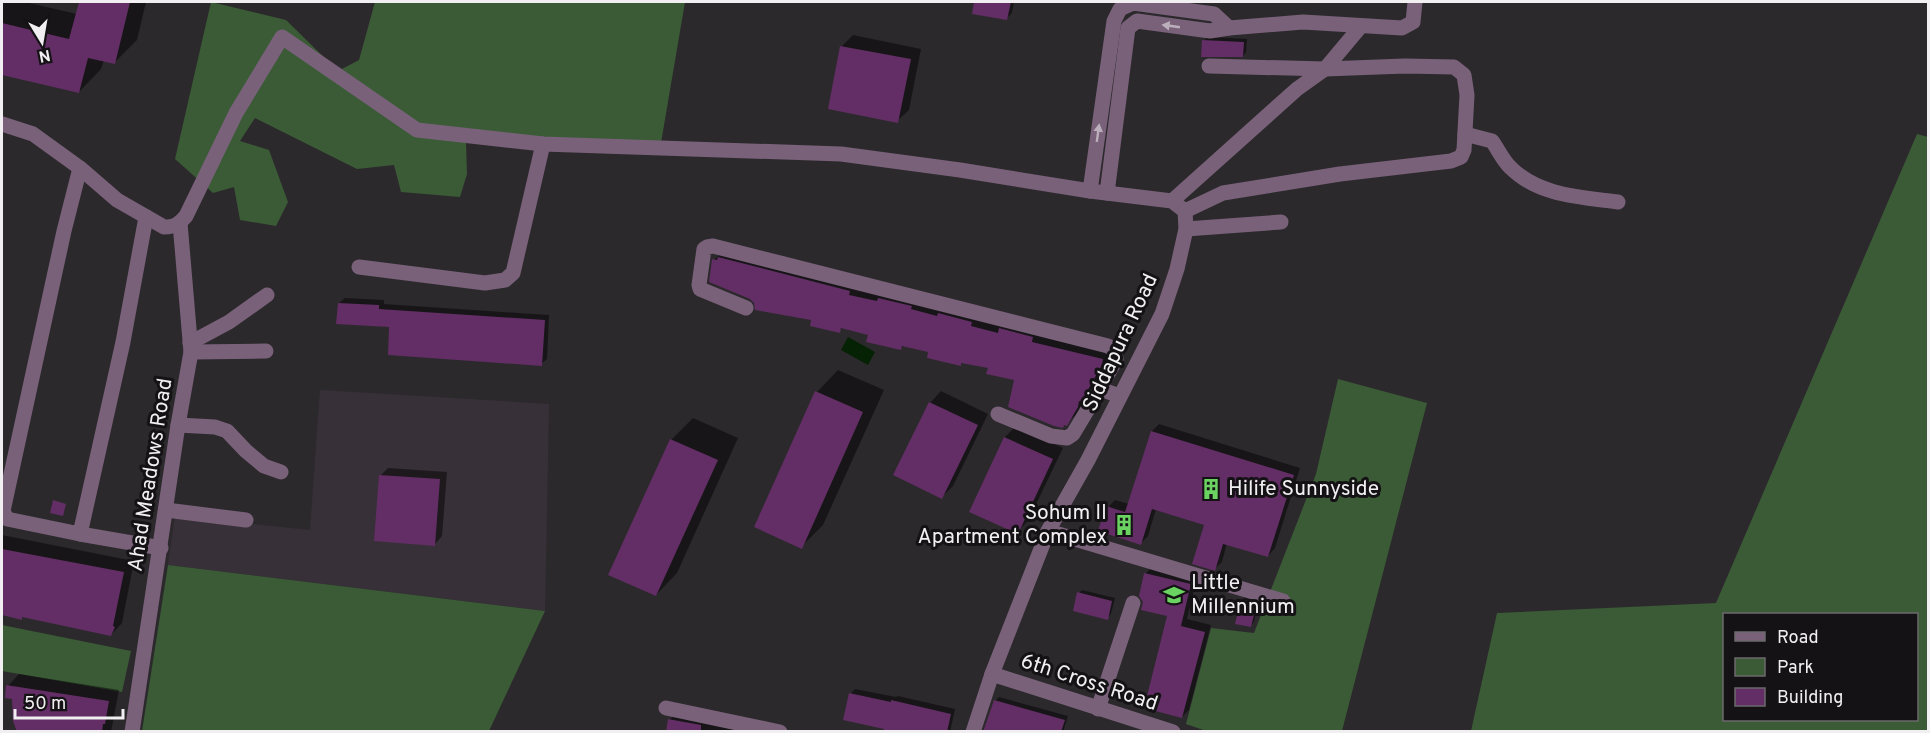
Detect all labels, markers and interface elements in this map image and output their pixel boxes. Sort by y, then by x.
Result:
north arrow [12,12,72,72]
one-way arrow [1161,21,1180,30]
text: N [37,44,52,66]
one-way arrow [1094,124,1103,143]
street label: Siddapura Road [1077,270,1165,416]
street label: Ahad Meadows Road [122,376,180,574]
place label: Hilife Sunnyside [1228,476,1379,503]
building icon: Hilife Sunnyside [1199,477,1223,501]
place label: Sohum II Apartment Complex [917,500,1107,551]
building icon: Sohum II Apartment Complex [1112,513,1136,537]
place label: Little Millennium [1191,570,1295,621]
school or university icon: Little Millennium [1162,583,1186,607]
legend [1723,613,1918,721]
text: Road [1777,627,1819,650]
street label: 6th Cross Road [1017,648,1161,718]
text: Park [1777,657,1814,680]
scale bar [15,682,123,720]
text: Building [1777,687,1843,710]
text: 50 m [24,693,66,716]

